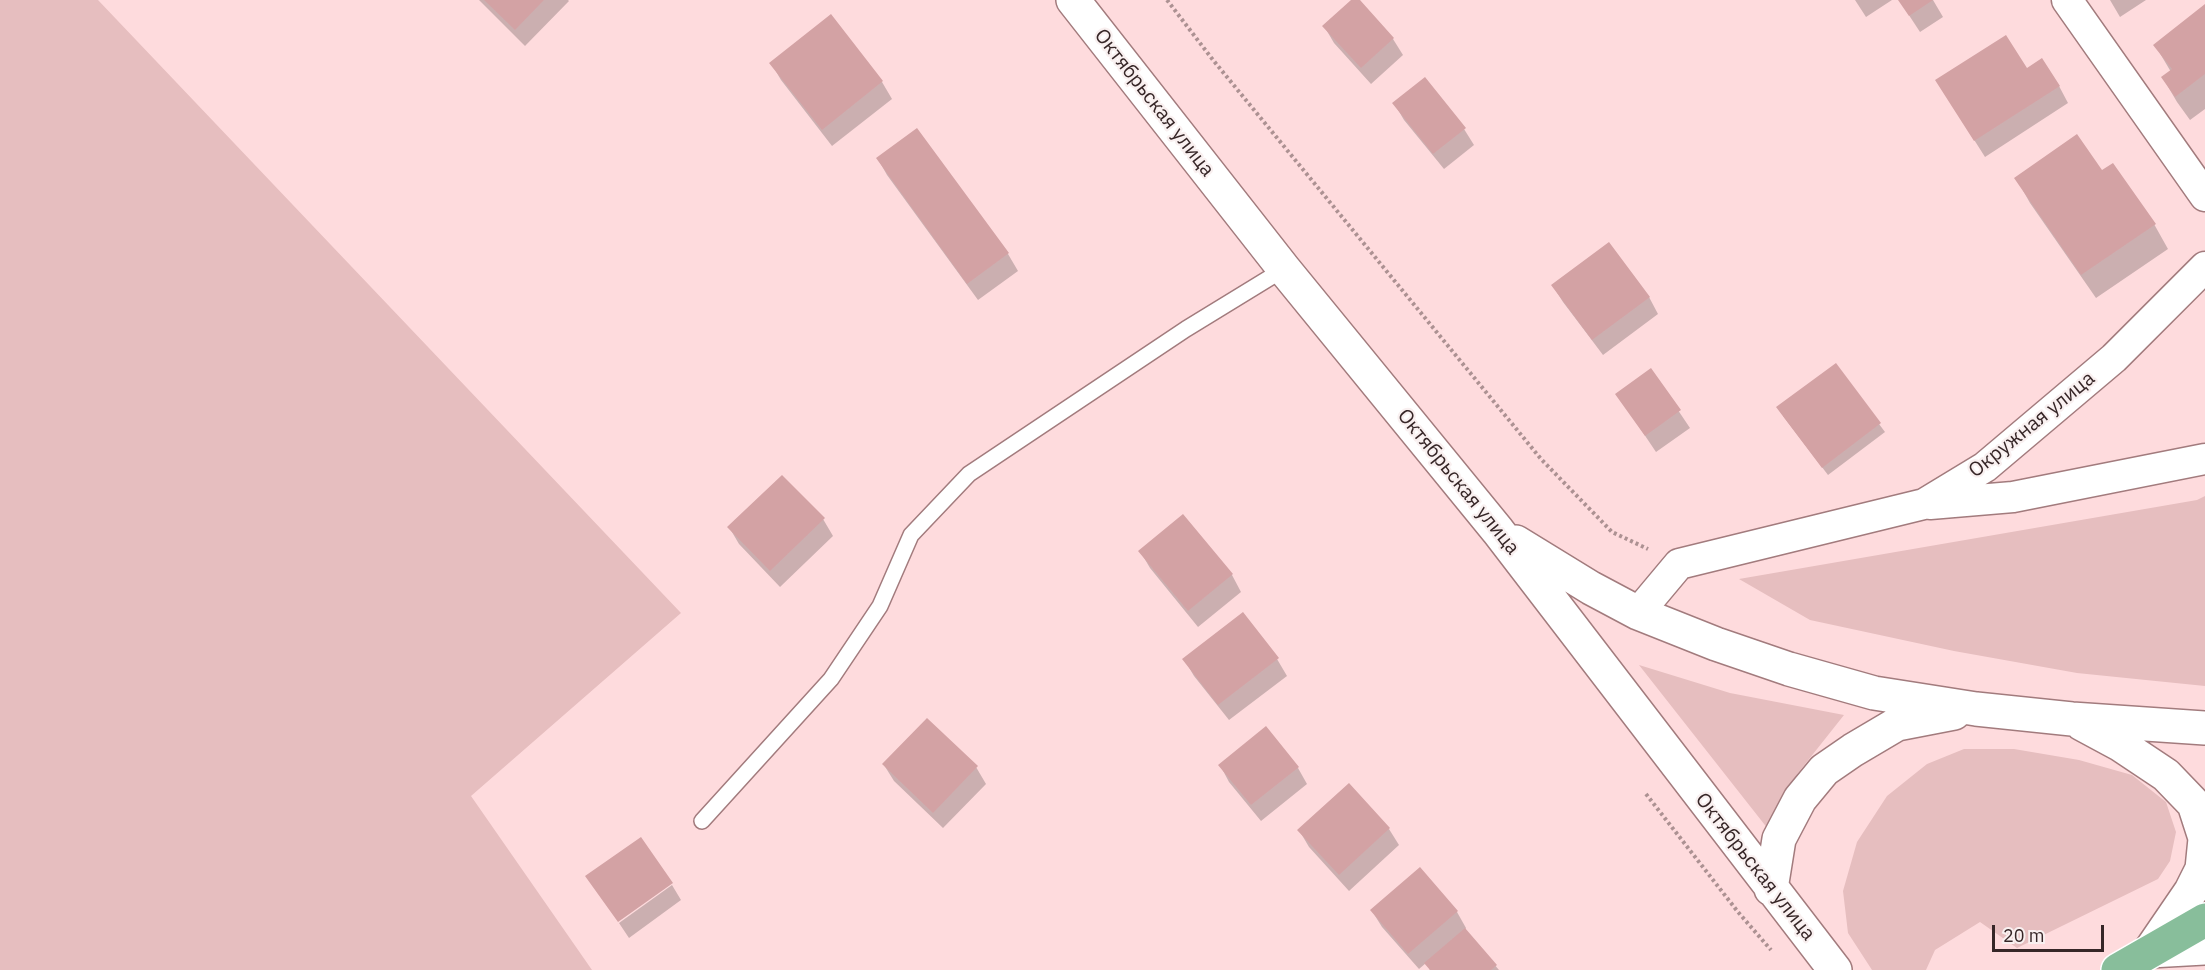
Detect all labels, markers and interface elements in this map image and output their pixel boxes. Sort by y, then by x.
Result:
street label: Октябрьская улица [1089,24,1219,182]
street label: Окружная улица [1964,367,2100,483]
street label: Октябрьская улица [1392,404,1524,560]
street label: Октябрьская улица [1690,788,1820,946]
scale bar [1995,913,2108,951]
text: 20 m [2003,924,2045,947]

